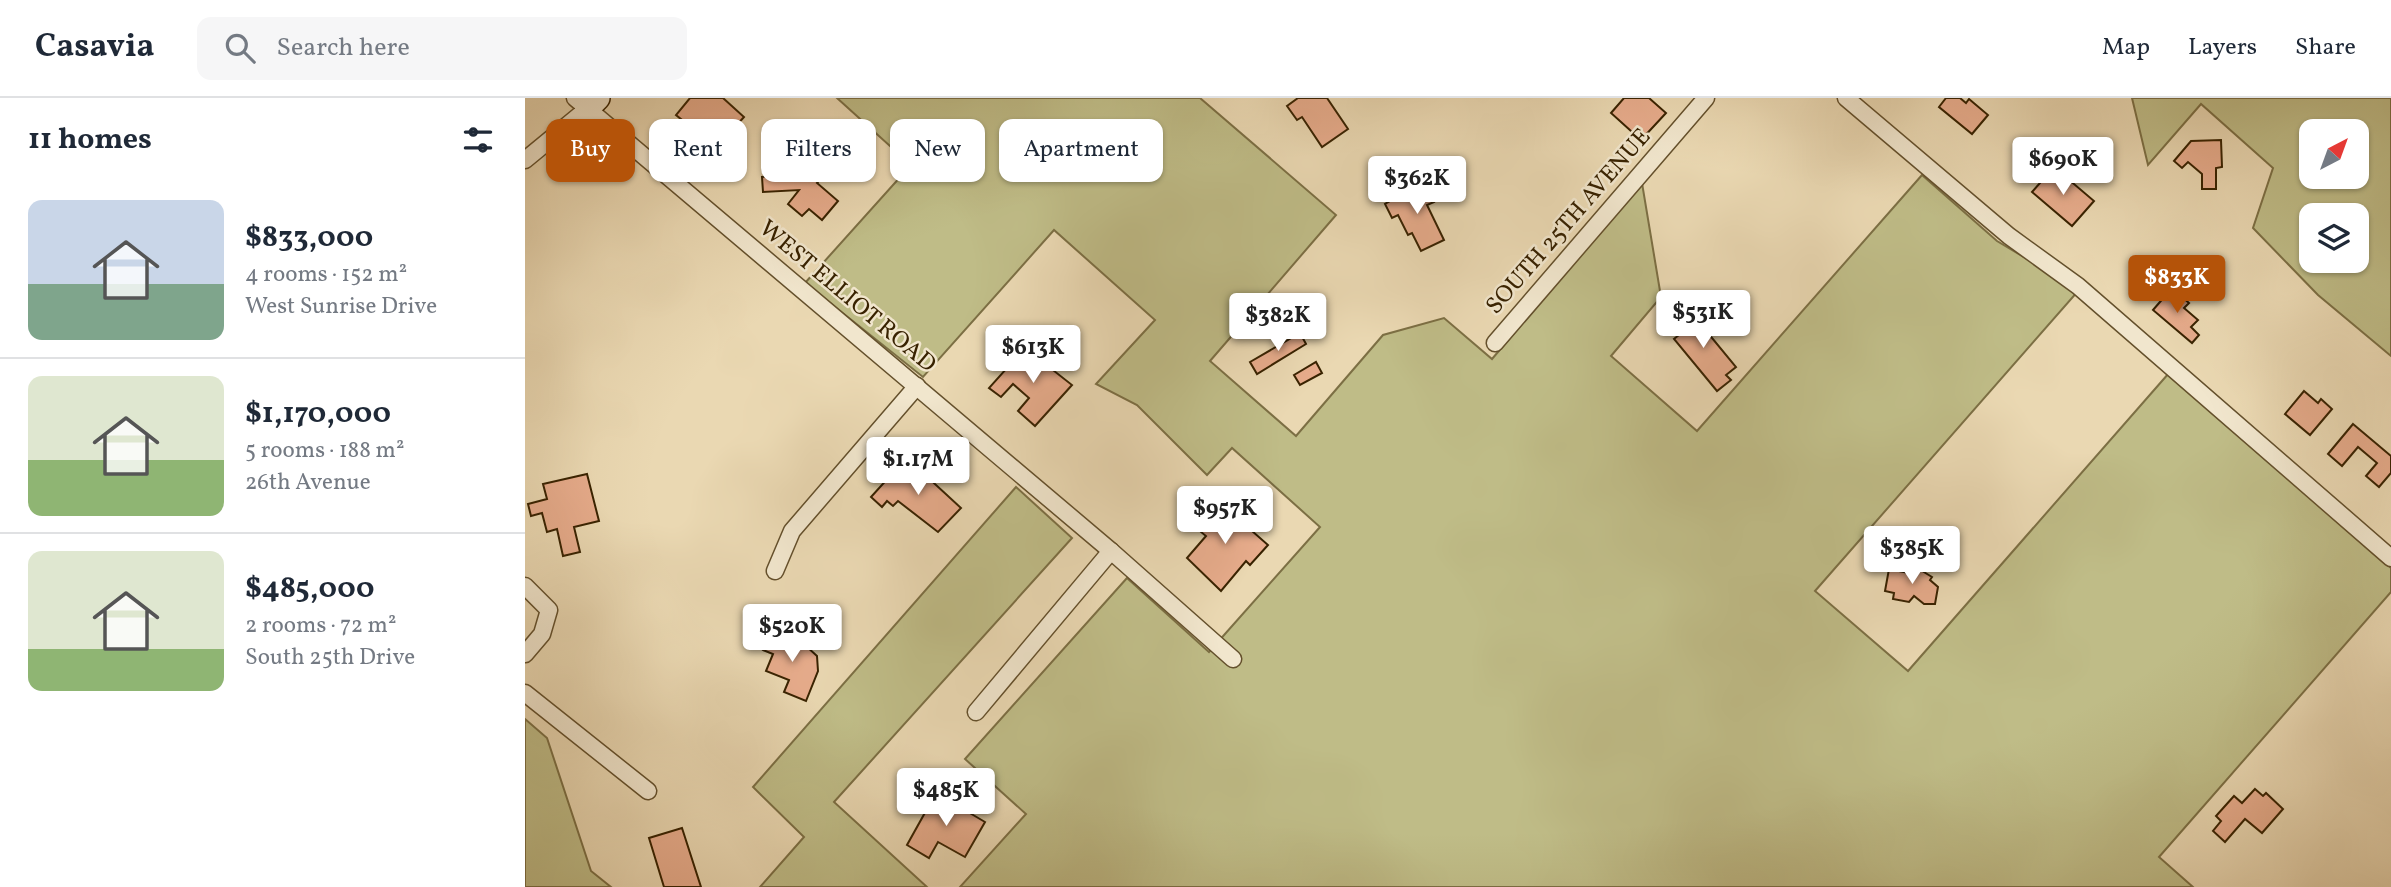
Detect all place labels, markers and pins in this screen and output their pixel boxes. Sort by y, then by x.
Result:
pin: $690K [2014,138,2112,197]
pin: $362K [1368,156,1466,216]
pin: $833K [2128,256,2226,315]
pin: $531K [1654,290,1752,350]
pin: $382K [1229,294,1327,353]
pin: $613K [984,326,1082,385]
pin: $1.17M [861,438,975,497]
pin: $957K [1176,486,1274,546]
pin: $385K [1863,526,1961,586]
pin: $520K [743,604,841,664]
pin: $485K [897,768,995,828]

